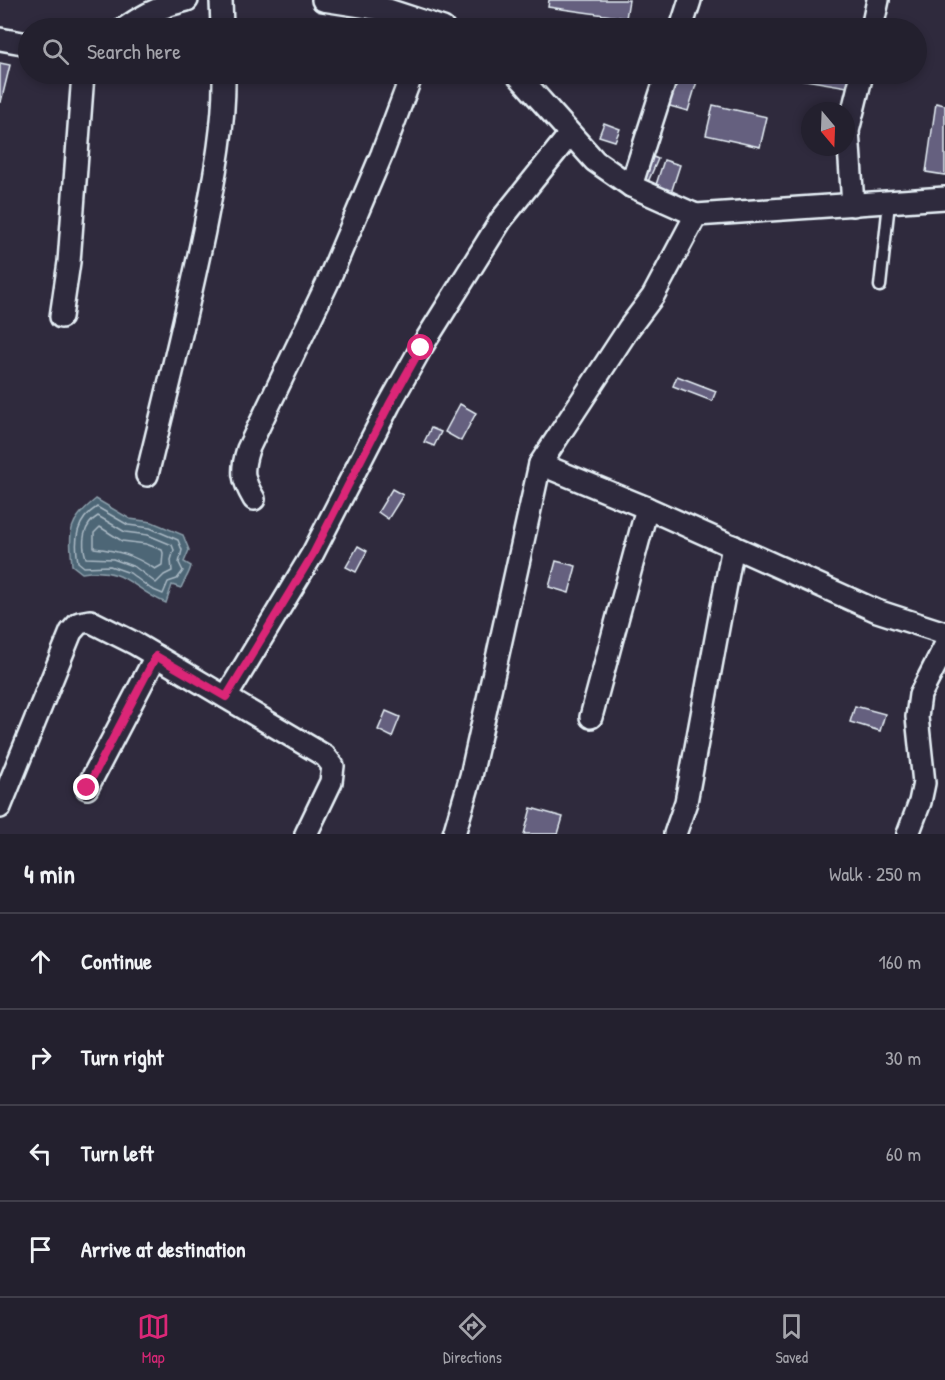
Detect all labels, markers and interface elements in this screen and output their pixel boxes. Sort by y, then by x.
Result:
search box [18,18,927,84]
icon: search [39,35,72,68]
text: Search here [87,36,181,66]
north arrow [801,102,855,156]
route start [407,334,433,360]
route end [73,774,99,800]
text: 4 min [24,856,75,891]
text: Walk · 250 m [829,860,921,887]
icon: ahead [24,945,57,978]
text: Continue [81,946,152,976]
text: 160 m [879,948,921,975]
icon: right [24,1041,57,1074]
text: Turn right [81,1042,164,1072]
text: 30 m [885,1044,921,1071]
icon: left [24,1137,57,1170]
text: Turn left [81,1138,154,1168]
text: 60 m [886,1140,921,1167]
icon: arrive [24,1233,57,1266]
text: Arrive at destination [81,1234,246,1264]
tab: Map [137,1310,170,1368]
tab: Directions [443,1310,502,1368]
tab: Saved [775,1310,808,1368]

